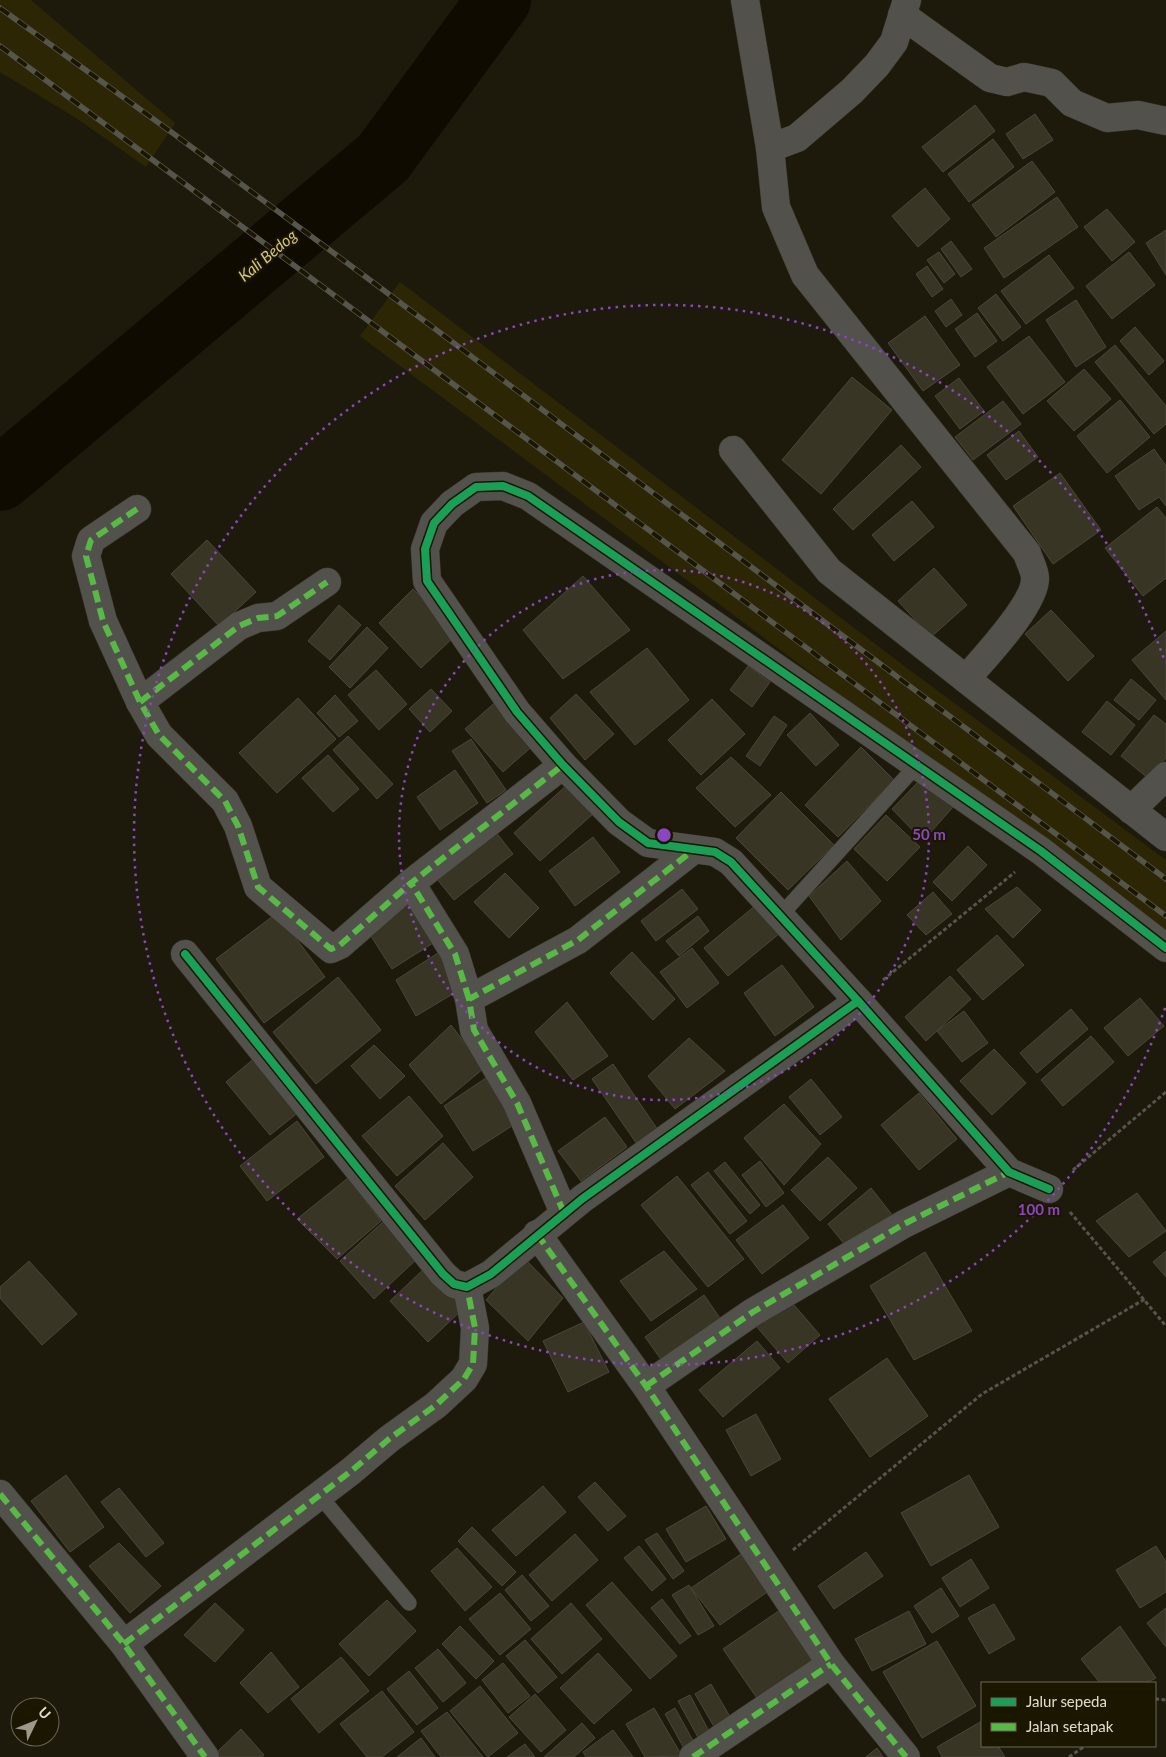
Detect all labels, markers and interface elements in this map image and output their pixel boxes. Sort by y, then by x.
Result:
water label: Kali Bedog [234,225,300,285]
text: 50 m [912,825,946,843]
centre of rings [655,826,673,844]
text: 100 m [1018,1200,1060,1218]
legend [981,1682,1156,1747]
text: Jalur sepeda [1026,1692,1107,1710]
north arrow [10,1697,60,1747]
text: U [35,1703,55,1722]
text: Jalan setapak [1026,1717,1114,1735]

